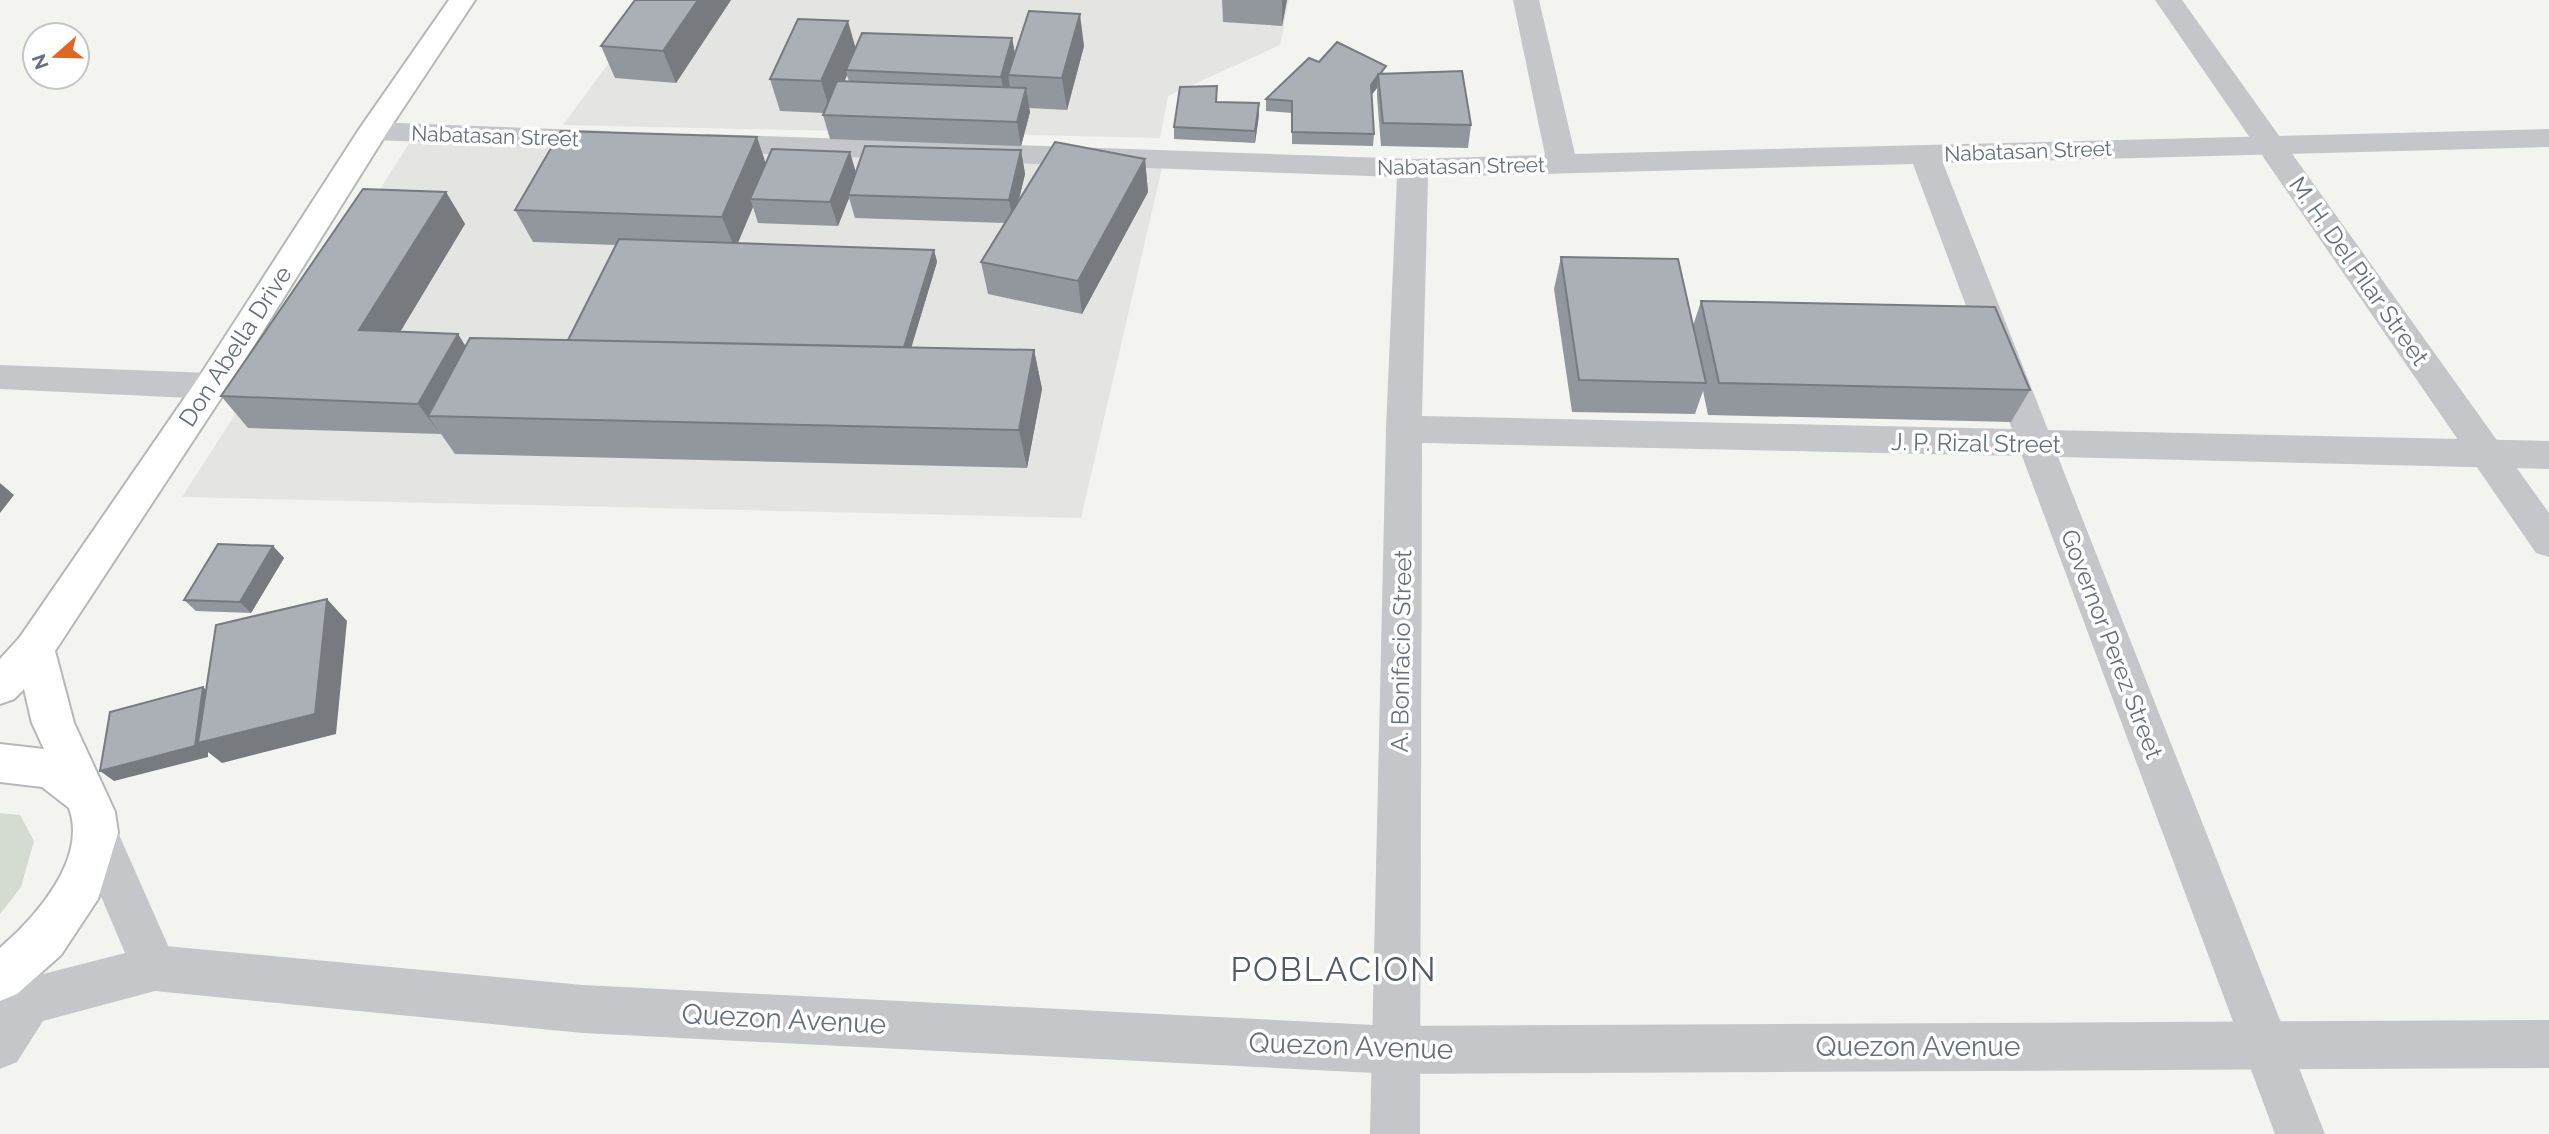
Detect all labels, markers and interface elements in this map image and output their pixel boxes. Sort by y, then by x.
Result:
north arrow [21,21,91,91]
text: N [27,51,53,72]
street label: Nabatasan Street [411,121,579,151]
street label: Nabatasan Street [1944,136,2112,166]
street label: Nabatasan Street [1377,152,1545,180]
street label: M. H. Del Pilar Street [2283,171,2435,371]
street label: Don Abella Drive [172,260,298,432]
street label: J. P. Rizal Street [1891,427,2061,459]
street label: Governor Perez Street [2055,525,2169,763]
street label: A. Bonifacio Street [1385,549,1417,753]
district label: POBLACION [1230,950,1438,989]
street label: Quezon Avenue [681,997,887,1041]
street label: Quezon Avenue [1248,1026,1454,1066]
street label: Quezon Avenue [1816,1030,2020,1063]

